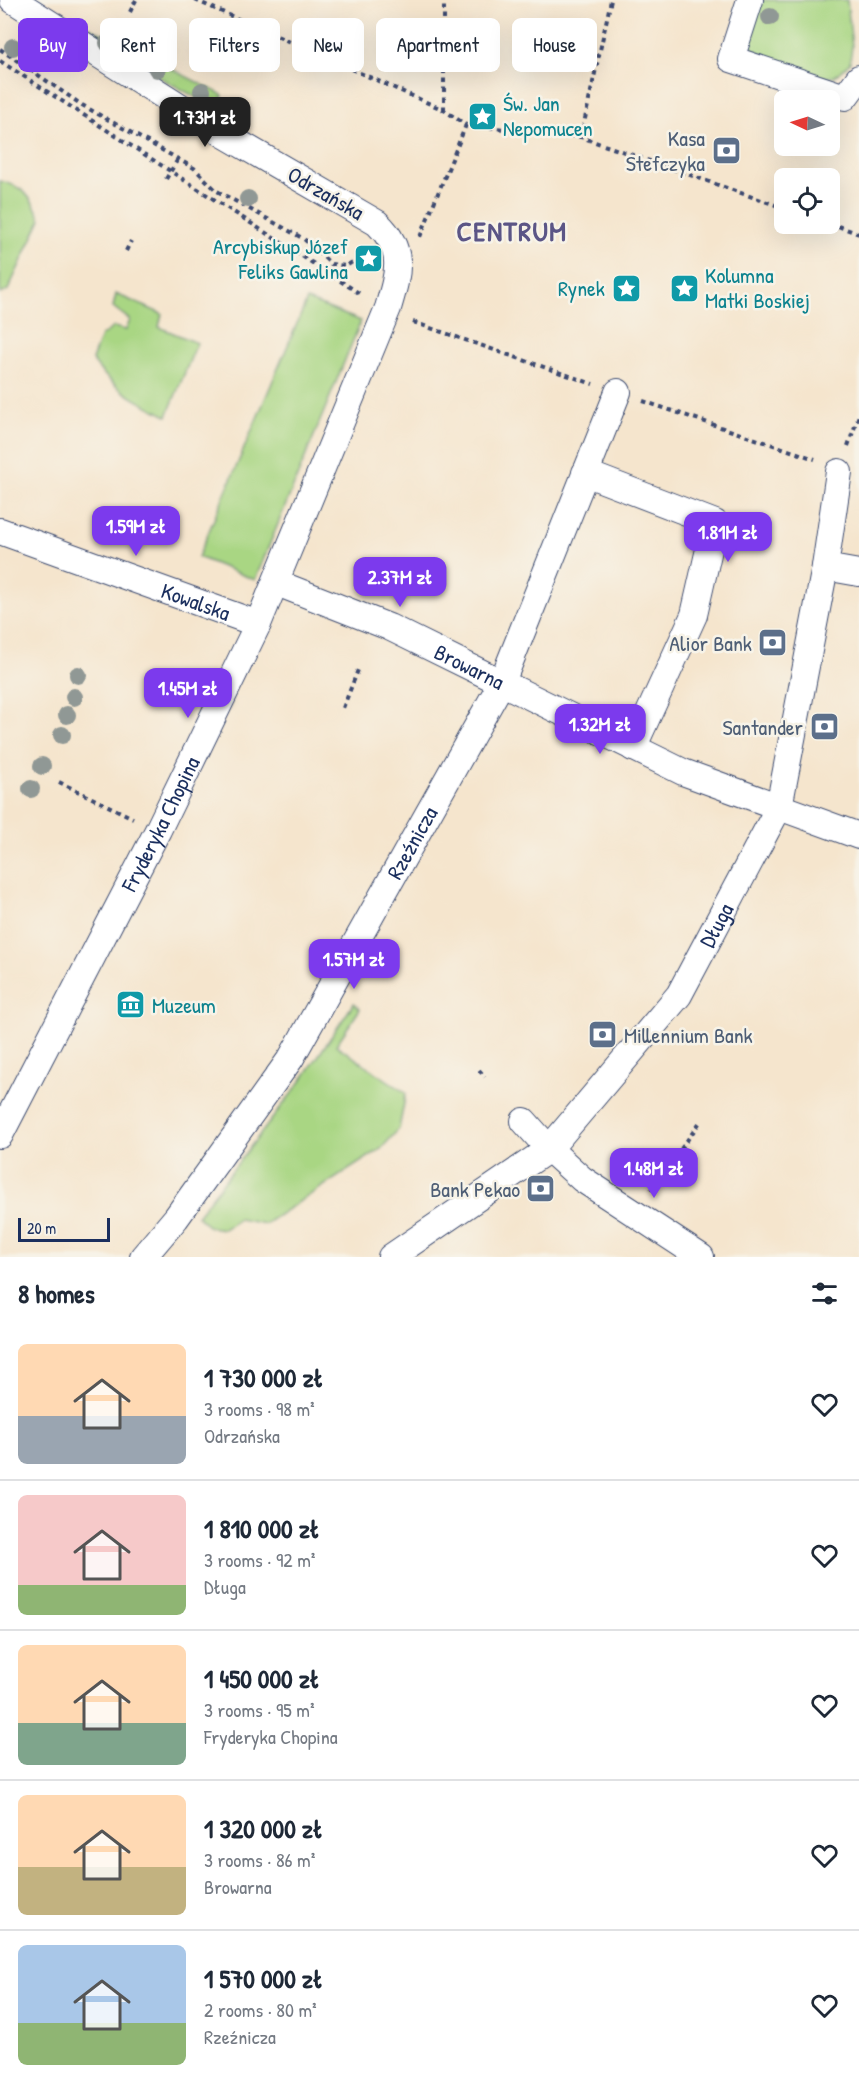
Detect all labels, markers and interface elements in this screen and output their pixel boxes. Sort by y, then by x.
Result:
chip: Buy [18,18,88,72]
chip: Rent [100,18,177,72]
chip: Filters [189,18,280,72]
chip: New [292,18,364,72]
chip: Apartment [376,18,500,72]
chip: House [512,18,597,72]
place label: Św. Jan Nepomucen [503,88,593,143]
north arrow [774,90,840,156]
map controls [774,90,840,234]
pin: 1.73M zł [143,97,267,148]
place icon: Św. Jan Nepomucen [466,100,498,132]
text: 1.73M zł [173,103,237,130]
place label: Kasa Stefczyka [626,123,705,178]
bank icon: Kasa Stefczyka [710,135,742,167]
street label: Odrzańska [282,159,370,227]
button: locate [774,168,840,234]
district label: CENTRUM [457,212,568,250]
place label: Arcybiskup Józef Feliks Gawlina [213,231,348,286]
place icon: Arcybiskup Józef Feliks Gawlina [353,243,385,275]
place label: Kolumna Matki Boskiej [705,260,810,315]
place icon: Rynek [610,272,642,304]
place icon: Kolumna Matki Boskiej [668,272,700,304]
place label: Rynek [558,273,605,303]
pin: 1.59M zł [74,506,198,557]
text: 1.59M zł [106,512,166,539]
pin: 1.81M zł [666,512,790,563]
text: 1.81M zł [698,518,758,545]
pin: 2.37M zł [338,557,462,608]
text: 2.37M zł [367,563,433,590]
street label: Kowalska [157,575,235,628]
bank icon: Alior Bank [757,627,789,659]
place label: Alior Bank [669,628,752,658]
street label: Browarna [429,637,510,697]
pin: 1.45M zł [126,668,250,719]
text: 1.45M zł [158,674,218,701]
pin: 1.32M zł [538,704,662,755]
text: 1.32M zł [569,710,631,737]
bank icon: Santander [808,711,840,743]
place label: Santander [722,712,804,742]
street label: Fryderyka Chopina [113,751,207,897]
street label: Rzeźnicza [379,801,444,885]
street label: Długa [692,897,740,953]
pin: 1.57M zł [292,939,416,990]
text: 1.57M zł [323,945,385,972]
museum icon: Muzeum [115,989,147,1021]
place label: Muzeum [152,990,216,1020]
bank icon: Millennium Bank [587,1019,619,1051]
place label: Millennium Bank [624,1020,753,1050]
pin: 1.48M zł [592,1148,716,1199]
text: 1.48M zł [624,1154,684,1181]
bank icon: Bank Pekao [525,1173,557,1205]
place label: Bank Pekao [430,1174,520,1204]
scale bar [18,1215,110,1242]
text: 20 m [27,1217,56,1239]
text: 8 homes [18,1276,95,1311]
icon: filters [808,1277,841,1310]
text: 1 730 000 zł [204,1360,324,1395]
icon: home [66,1368,138,1440]
icon: heart [808,1388,841,1421]
text: 3 rooms · 98 m² [204,1395,315,1422]
text: Odrzańska [204,1422,280,1449]
text: 1 810 000 zł [204,1511,320,1546]
icon: home [66,1519,138,1591]
icon: heart [808,1539,841,1572]
text: 3 rooms · 92 m² [204,1546,315,1573]
text: Długa [204,1573,246,1600]
text: 1 450 000 zł [204,1661,320,1696]
icon: home [66,1669,138,1741]
icon: heart [808,1689,841,1722]
text: 3 rooms · 95 m² [204,1696,314,1723]
text: Fryderyka Chopina [204,1723,338,1750]
text: 1 320 000 zł [204,1811,323,1846]
icon: home [66,1819,138,1891]
icon: heart [808,1839,841,1872]
text: 3 rooms · 86 m² [204,1846,315,1873]
text: Browarna [204,1873,272,1900]
text: 1 570 000 zł [204,1961,323,1996]
icon: home [66,1969,138,2041]
icon: heart [808,1989,841,2022]
text: 2 rooms · 80 m² [204,1996,317,2023]
text: Rzeźnicza [204,2023,276,2050]

